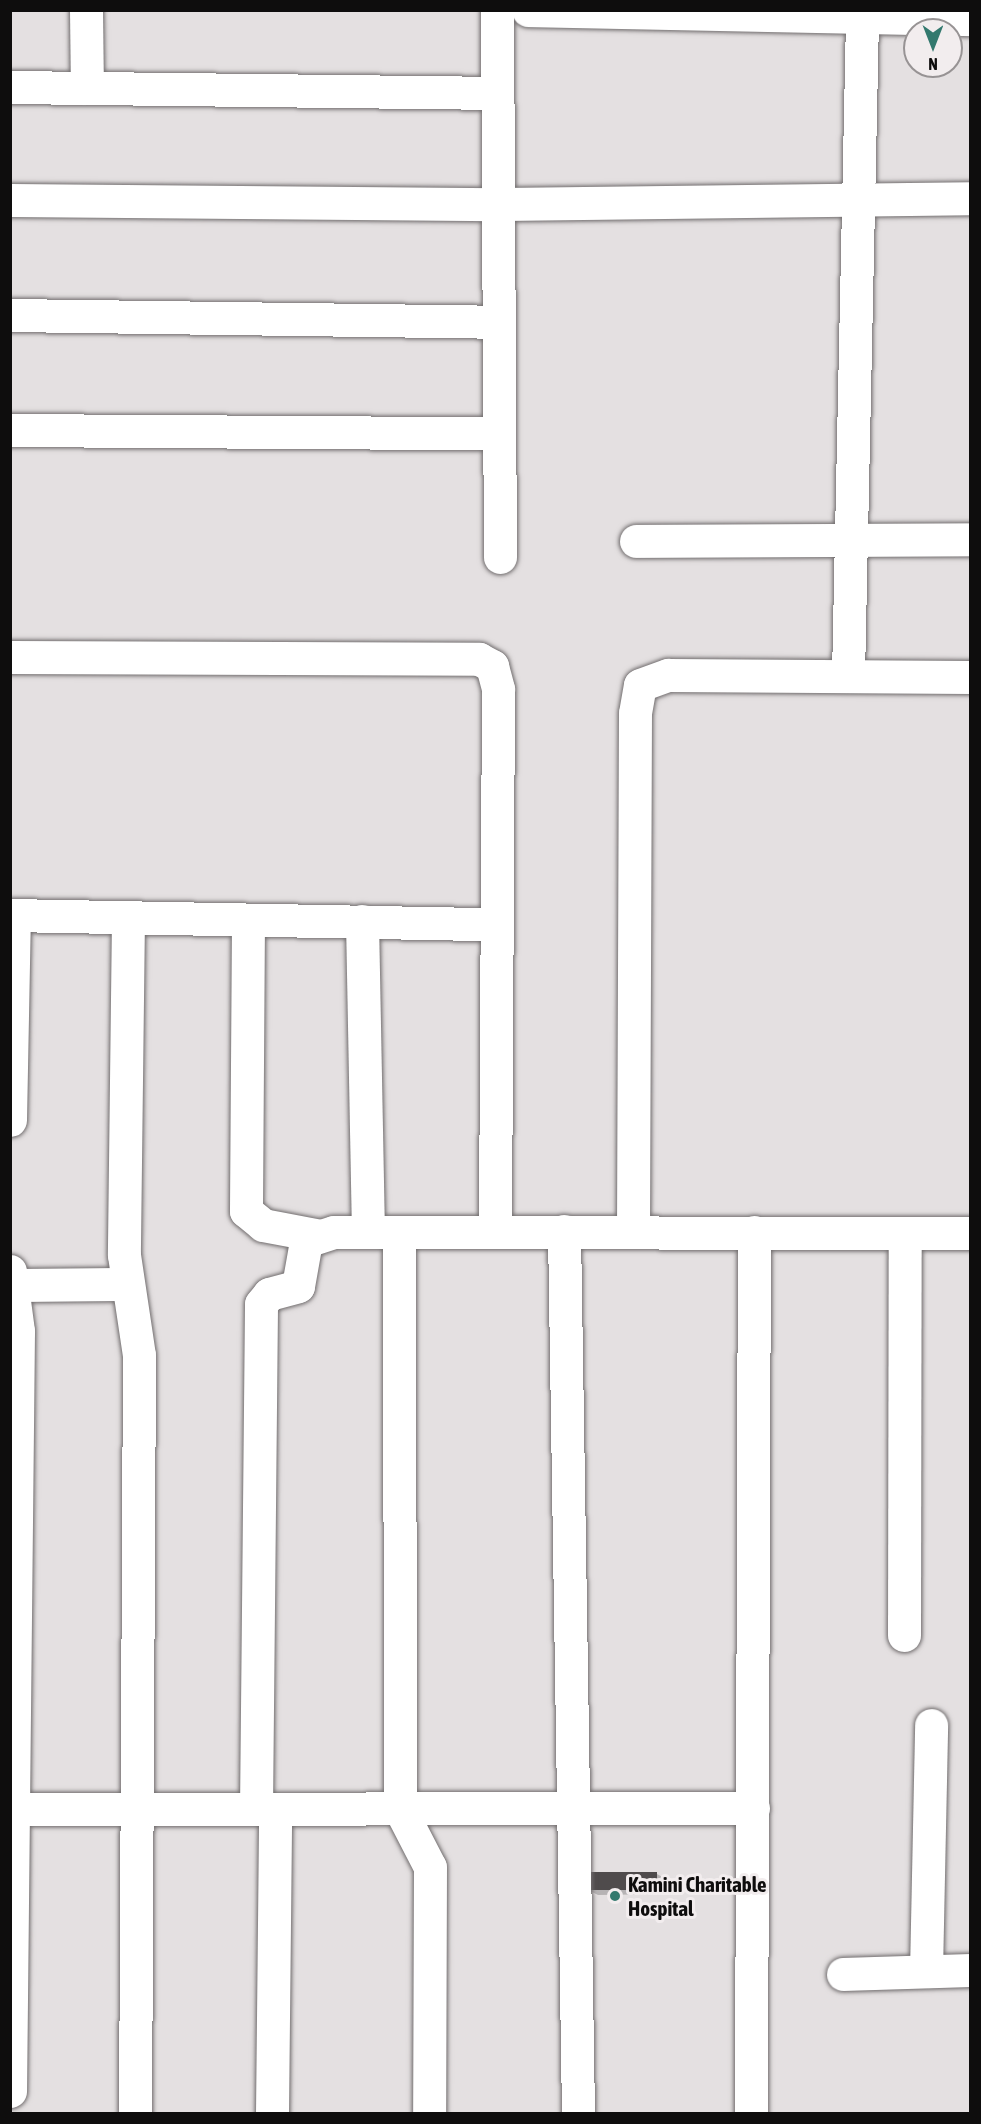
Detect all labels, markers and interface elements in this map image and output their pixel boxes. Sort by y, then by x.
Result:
north arrow [903,18,963,78]
text: N [928,55,938,73]
place label: Kamini Charitable Hospital [628,1871,767,1921]
marker: Kamini Charitable Hospital [606,1887,624,1905]

